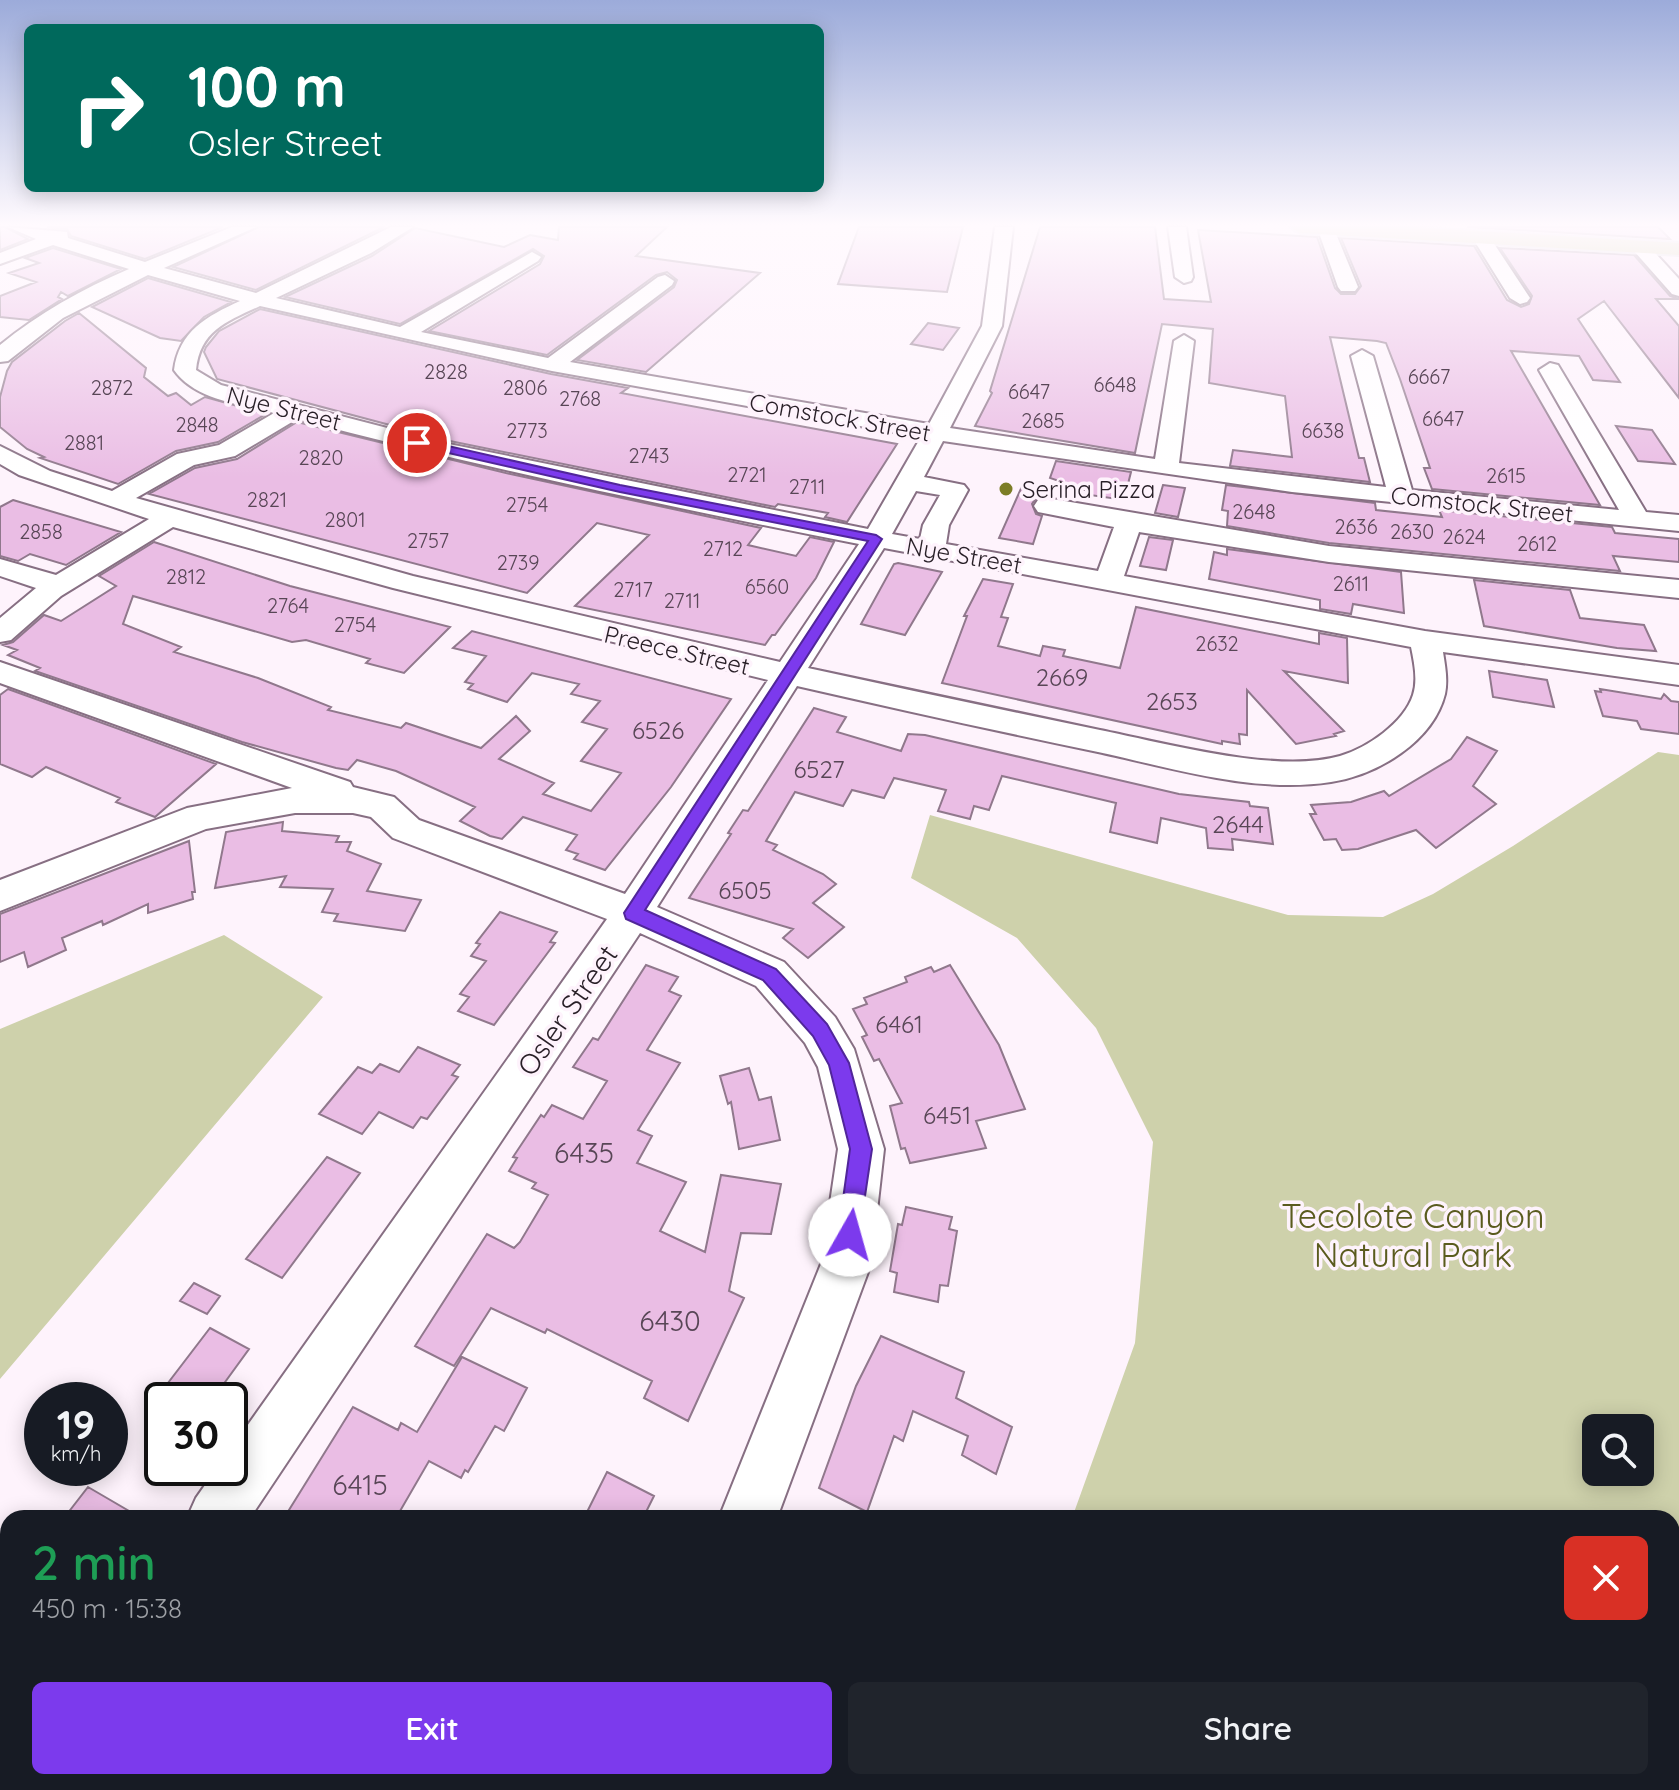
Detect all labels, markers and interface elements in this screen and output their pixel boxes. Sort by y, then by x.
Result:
text: 100 m [188,51,346,121]
icon: right [56,56,160,160]
text: Osler Street [188,120,383,165]
house number: 2828 [424,359,468,384]
house number: 6667 [1408,364,1450,389]
house number: 6648 [1093,372,1137,397]
house number: 2872 [91,375,133,400]
house number: 2806 [503,375,548,400]
street label: Nye Street [224,379,344,437]
house number: 6647 [1008,379,1050,404]
house number: 2768 [559,386,601,411]
street label: Comstock Street [747,386,933,448]
house number: 6647 [1422,406,1464,431]
house number: 2685 [1021,408,1065,433]
pin [383,409,451,477]
house number: 2848 [175,412,219,437]
house number: 2773 [506,418,548,443]
house number: 6638 [1302,418,1344,443]
icon: arrive [395,421,439,465]
house number: 2881 [64,430,104,455]
house number: 2743 [628,443,670,468]
house number: 2820 [299,445,343,470]
house number: 2721 [727,462,767,487]
house number: 2615 [1486,463,1526,488]
house number: 2711 [789,474,825,499]
place label: Serina Pizza [1022,474,1155,504]
marker: Serina Pizza [997,480,1015,498]
street label: Comstock Street [1389,480,1575,528]
house number: 2821 [247,487,287,512]
house number: 2754 [506,492,548,517]
house number: 2648 [1232,499,1276,524]
house number: 2801 [324,507,366,532]
house number: 2636 [1334,514,1378,539]
house number: 2858 [19,519,63,544]
house number: 2630 [1390,519,1434,544]
house number: 2624 [1442,524,1486,549]
house number: 2757 [407,528,449,553]
street label: Nye Street [904,530,1024,580]
house number: 2612 [1517,531,1557,556]
house number: 2712 [703,536,743,561]
house number: 2739 [497,550,539,575]
house number: 2812 [166,564,206,589]
house number: 2611 [1333,571,1369,596]
house number: 6560 [745,574,789,599]
house number: 2717 [613,577,653,602]
house number: 2711 [664,588,700,613]
house number: 2764 [267,593,309,618]
house number: 2754 [334,612,376,637]
street label: Preece Street [601,619,753,681]
house number: 2632 [1195,631,1239,656]
house number: 2669 [1036,662,1088,692]
house number: 2653 [1146,686,1198,716]
house number: 6526 [632,715,684,745]
house number: 6527 [793,754,845,784]
house number: 2644 [1212,809,1264,839]
house number: 6505 [718,875,772,905]
street label: Osler Street [509,938,625,1082]
house number: 6461 [875,1009,923,1039]
house number: 6451 [923,1100,971,1130]
house number: 6435 [554,1135,614,1170]
position arrow [808,1193,892,1277]
park label: Tecolote Canyon Natural Park [1281,1194,1545,1276]
house number: 6430 [639,1303,701,1338]
speed limit sign: 30 [144,1382,248,1486]
text: 19 [57,1399,95,1449]
map controls [1582,1414,1654,1486]
button: search [1582,1414,1654,1486]
text: km/h [51,1441,101,1466]
house number: 6415 [332,1467,388,1502]
text: 2 min [32,1532,156,1592]
button: close [1564,1536,1648,1620]
text: 450 m · 15:38 [32,1592,182,1625]
button: Exit [32,1682,832,1774]
button: Share [848,1682,1648,1774]

